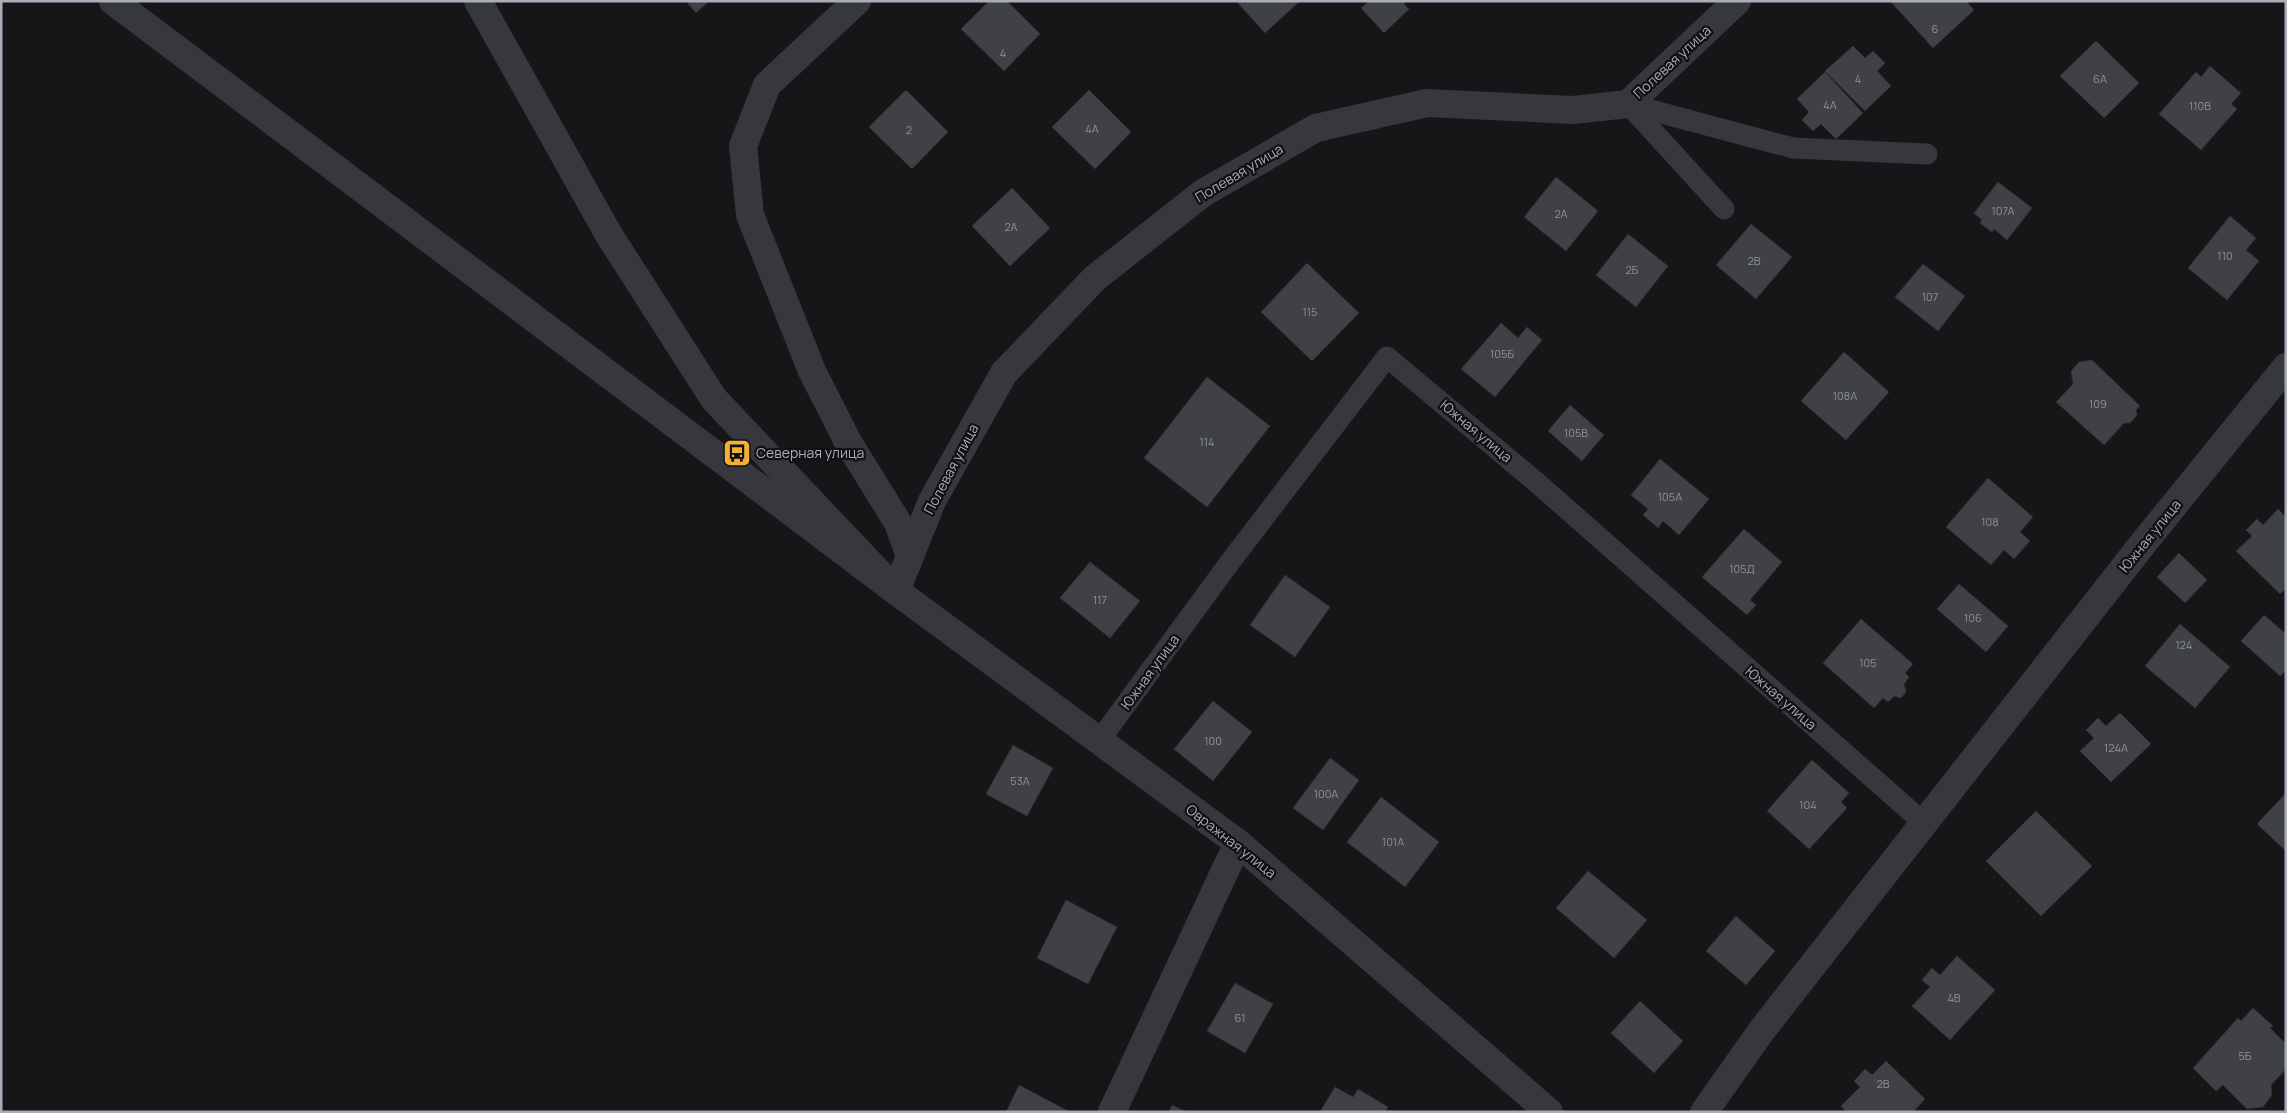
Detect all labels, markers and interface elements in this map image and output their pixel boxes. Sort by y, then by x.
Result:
street label: Полевая улица [1629,21,1715,103]
house number: 6 [1932,21,1939,36]
house number: 4 [1000,45,1006,60]
house number: 4 [1855,71,1861,86]
house number: 6А [2093,71,2107,86]
house number: 4А [1823,97,1837,112]
house number: 110В [2189,98,2211,113]
house number: 4А [1085,121,1099,136]
house number: 2 [906,122,912,137]
street label: Полевая улица [1191,139,1286,206]
house number: 107А [1991,203,2015,218]
house number: 2А [1554,206,1568,221]
house number: 2А [1004,219,1018,234]
house number: 110 [2217,248,2233,263]
house number: 2В [1747,253,1761,268]
house number: 2Б [1626,262,1639,277]
house number: 107 [1922,289,1938,304]
house number: 115 [1303,304,1317,319]
house number: 105Б [1490,346,1514,361]
house number: 108А [1833,388,1857,403]
street label: Южная улица [1436,395,1516,466]
house number: 109 [2089,396,2107,411]
street label: Полевая улица [919,420,982,517]
house number: 105В [1564,425,1588,440]
house number: 114 [1199,434,1215,449]
bus stop icon: Северная улица [722,438,752,468]
place label: Северная улица [756,443,864,462]
house number: 105А [1658,489,1682,504]
street label: Южная улица [2114,495,2185,576]
house number: 108 [1981,514,1999,529]
house number: 105Д [1729,561,1755,576]
house number: 117 [1093,592,1107,607]
house number: 106 [1964,610,1982,625]
street label: Южная улица [1116,630,1183,713]
house number: 124 [2176,637,2192,652]
house number: 105 [1859,655,1877,670]
street label: Южная улица [1742,661,1821,734]
house number: 100 [1204,733,1222,748]
house number: 124А [2104,740,2128,755]
house number: 53А [1010,773,1030,788]
house number: 100А [1314,786,1338,801]
house number: 104 [1799,797,1817,812]
street label: Овражная улица [1182,799,1280,882]
house number: 101А [1382,834,1404,849]
house number: 4В [1947,990,1961,1005]
house number: 61 [1235,1010,1245,1025]
house number: 5Б [2239,1048,2252,1063]
house number: 2В [1876,1076,1890,1091]

